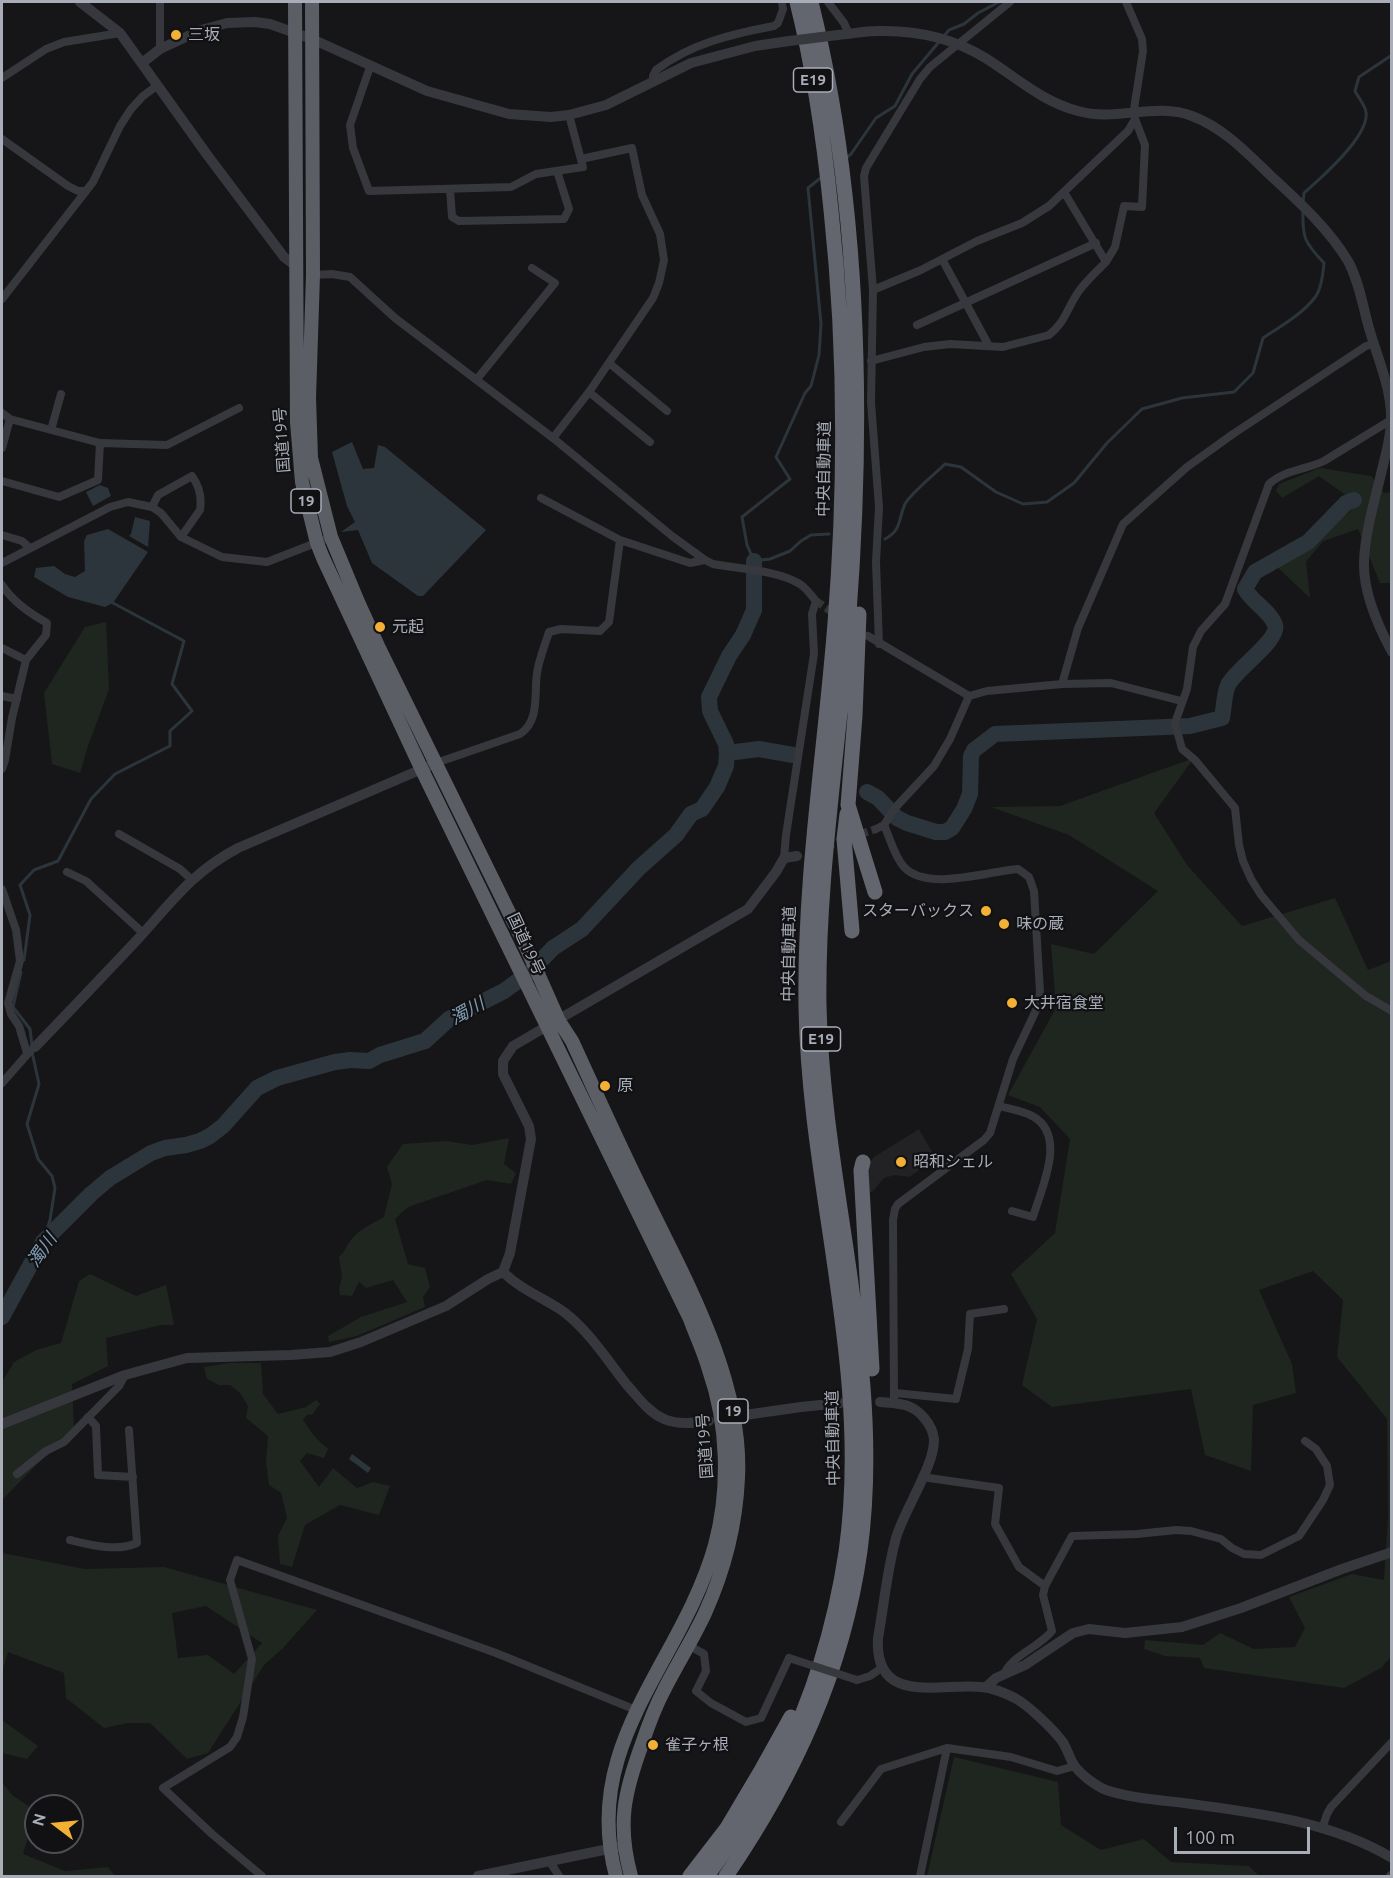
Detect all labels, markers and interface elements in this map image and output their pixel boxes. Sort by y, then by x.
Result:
place label: 三坂 [188,25,220,45]
marker: 三坂 [169,28,183,42]
road number: E19 [794,68,832,92]
street label: 国道19号 [270,406,294,474]
street label: 中央自動車道 [814,421,834,517]
road number: 19 [291,489,321,513]
place label: 元起 [392,617,424,637]
marker: 元起 [373,620,387,634]
place label: スターバックス [862,901,974,921]
marker: スターバックス [979,904,993,918]
street label: 中央自動車道 [779,906,799,1002]
street label: 国道19号 [503,910,549,978]
place label: 味の蔵 [1016,914,1064,934]
marker: 味の蔵 [997,917,1011,931]
water label: 濁川 [446,993,488,1029]
place label: 大井宿食堂 [1024,993,1104,1013]
marker: 大井宿食堂 [1005,996,1019,1010]
road number: E19 [802,1027,840,1051]
place label: 原 [617,1076,633,1096]
marker: 原 [598,1079,612,1093]
place label: 昭和シェル [913,1152,993,1172]
marker: 昭和シェル [894,1155,908,1169]
water label: 濁川 [23,1229,61,1271]
street label: 中央自動車道 [823,1390,843,1486]
road number: 19 [718,1399,748,1423]
street label: 国道19号 [693,1412,717,1480]
place label: 雀子ヶ根 [665,1735,729,1755]
marker: 雀子ヶ根 [646,1738,660,1752]
north arrow [24,1794,84,1854]
text: N [28,1811,49,1828]
scale bar [1177,1815,1314,1853]
text: 100 m [1185,1827,1235,1847]

